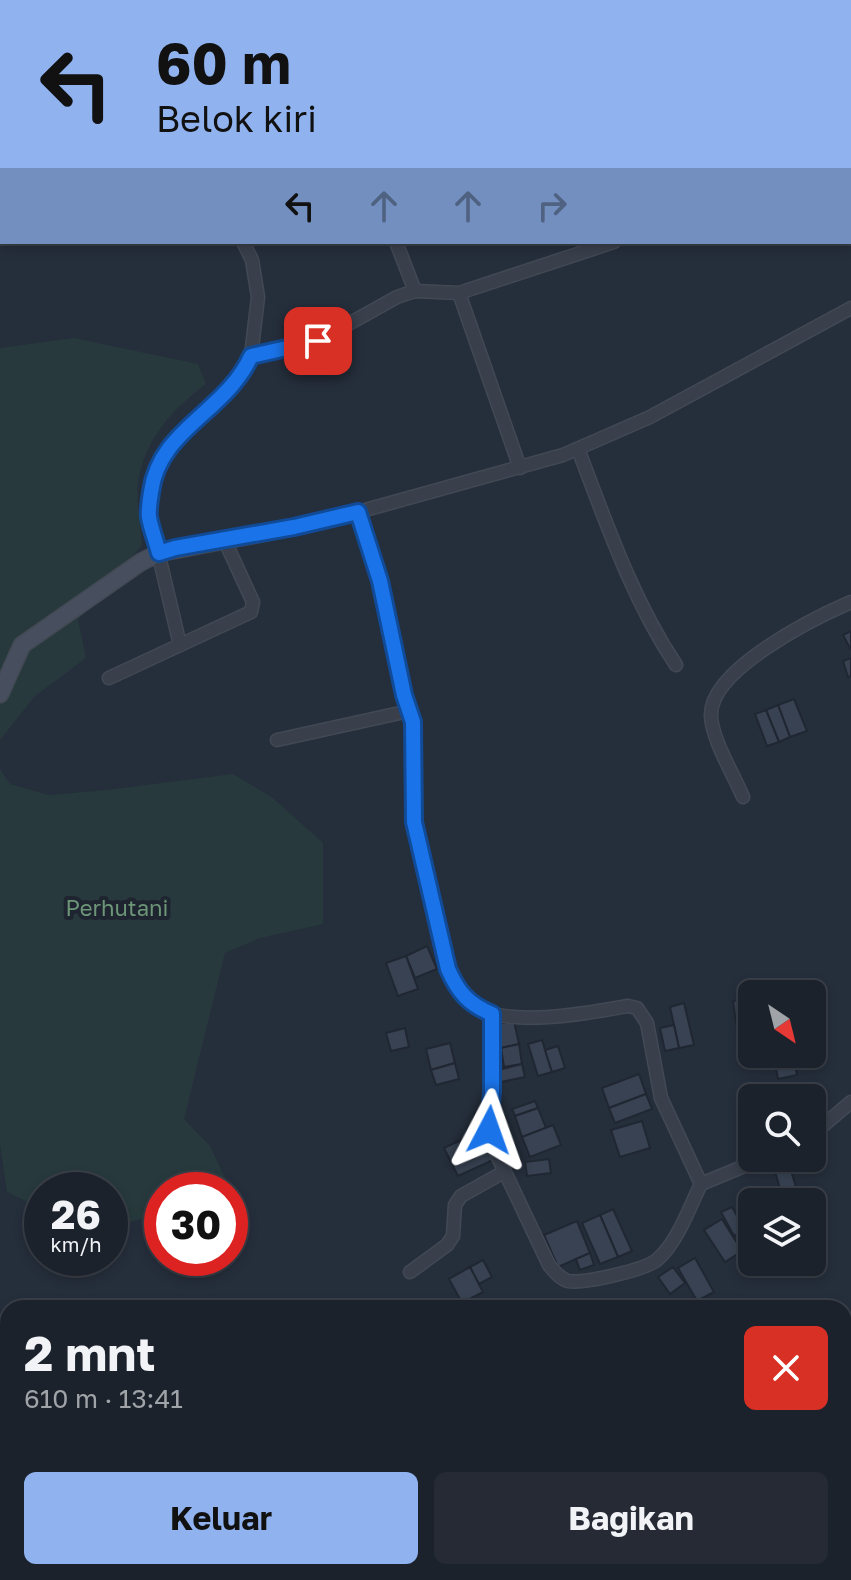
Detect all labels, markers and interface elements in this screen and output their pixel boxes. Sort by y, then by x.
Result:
text: 60 m [156,29,291,96]
icon: left [24,32,128,136]
text: Belok kiri [156,97,317,140]
icon: left [278,184,322,228]
icon: ahead [362,184,406,228]
icon: ahead [446,184,490,228]
icon: right [530,184,574,228]
pin [284,307,352,375]
icon: arrive [296,319,340,363]
park label: Perhutani [65,894,169,921]
north arrow [738,980,826,1068]
map controls [738,980,826,1276]
button: search [738,1084,826,1172]
position arrow [447,1088,531,1172]
speed limit sign: 30 [144,1172,248,1276]
button: layers [738,1188,826,1276]
text: 26 [51,1190,101,1238]
text: km/h [51,1232,101,1256]
text: 2 mnt [24,1324,156,1382]
button: close [744,1326,828,1410]
text: 610 m · 13:41 [24,1383,183,1414]
button: Keluar [24,1472,418,1564]
button: Bagikan [434,1472,828,1564]

